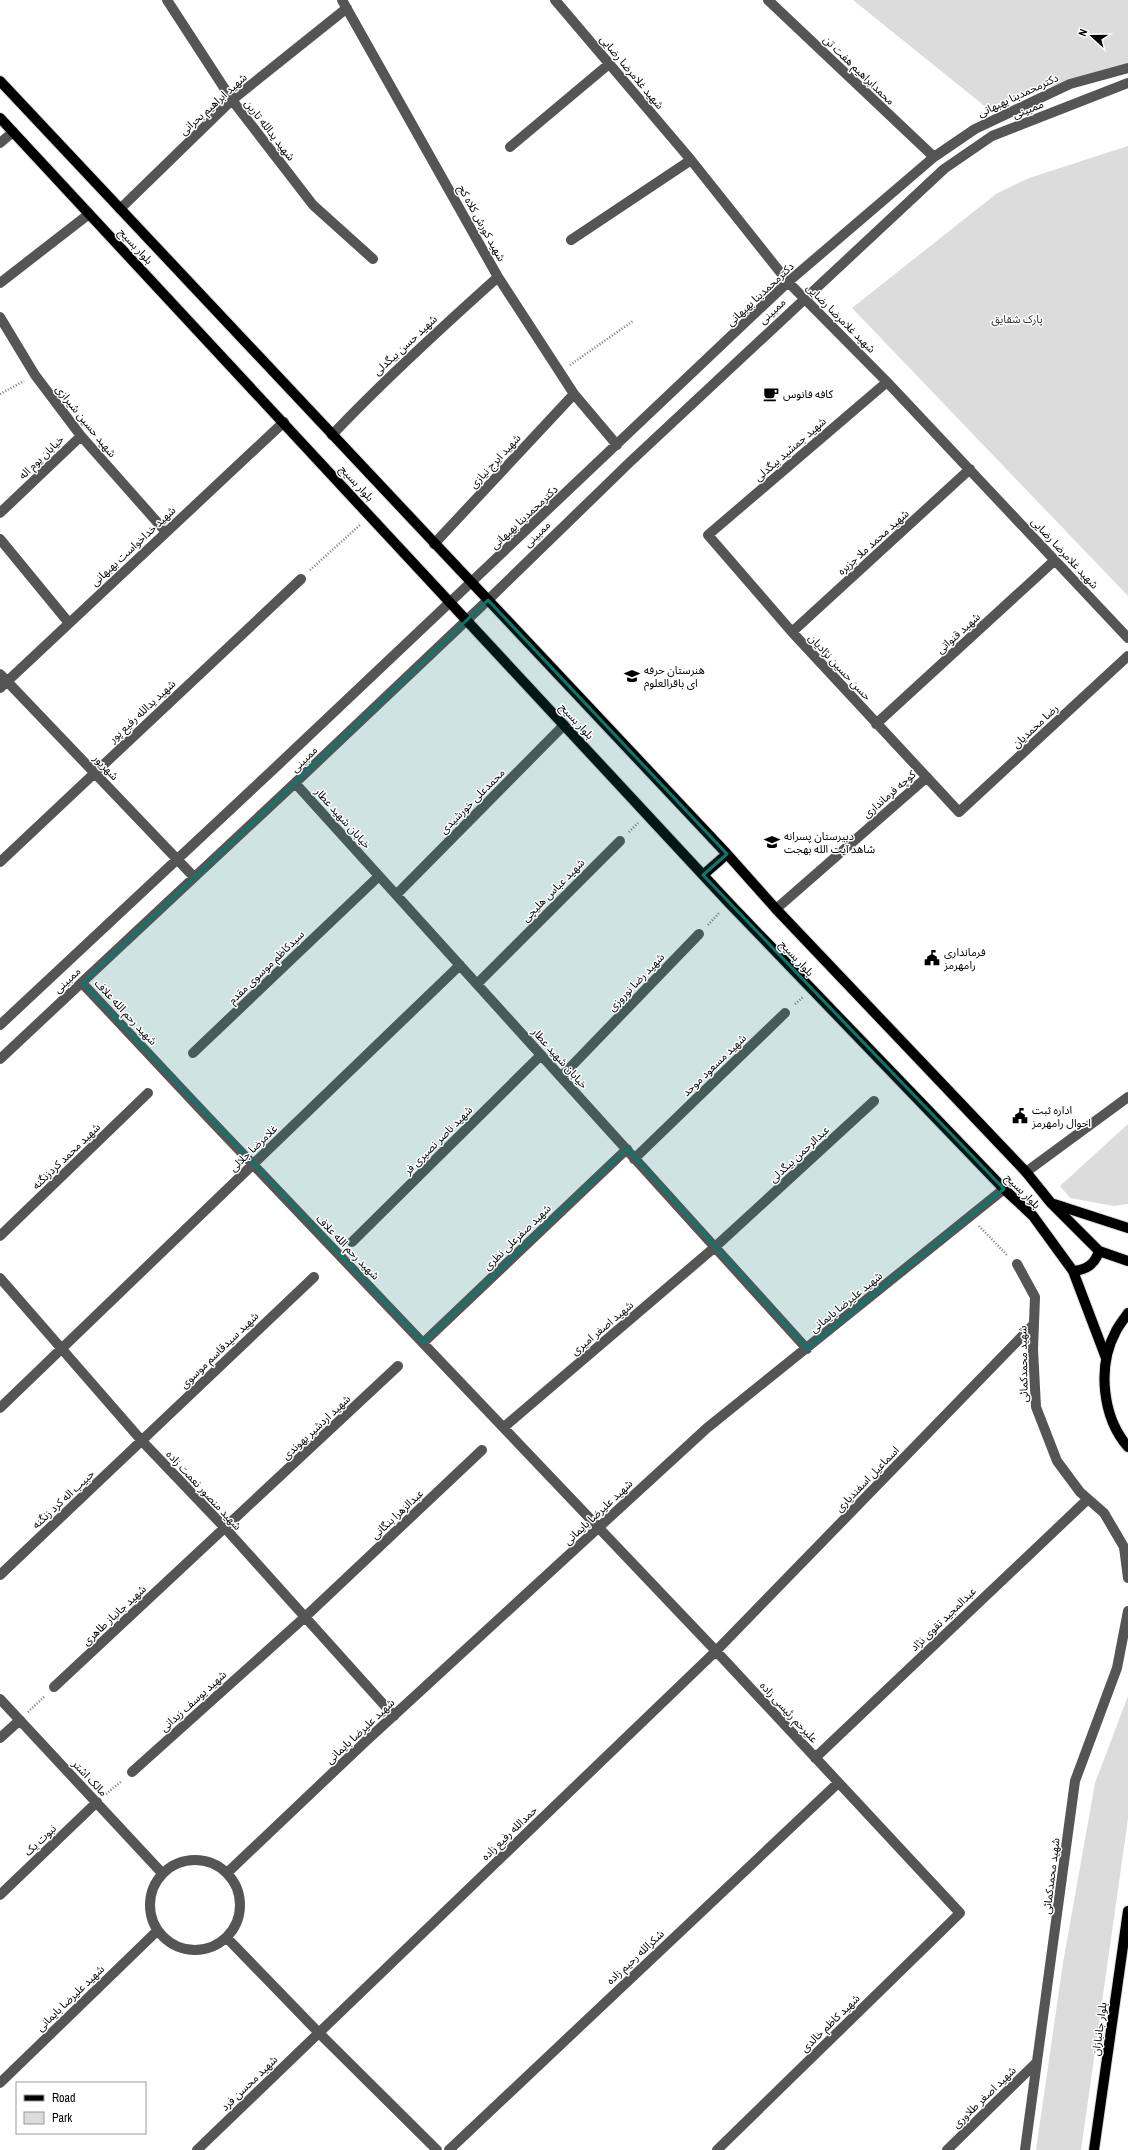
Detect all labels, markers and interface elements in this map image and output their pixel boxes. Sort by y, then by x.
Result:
north arrow [1072,16,1112,56]
text: N [1075,27,1090,38]
street label: شهید غلامرضا رضایی [597,32,667,112]
street label: محمدابراهیم هفت تن [819,32,898,109]
street label: شهید ابراهیم بحرانی [176,70,251,139]
street label: دکترمحمدبنا بهبهانی [975,70,1061,120]
street label: شهید یدالله تارین [242,97,299,164]
street label: ممبینی [1011,97,1046,121]
street label: شهید کورش کلاه کج [454,182,509,265]
street label: بلوار بسیج [115,225,156,268]
street label: دکترمحمدبنا بهبهانی [723,259,797,329]
street label: شهید غلامرضا رضایی [803,280,879,356]
street label: ممبینی [756,295,789,327]
street label: شهید حسن بیگدلی [370,311,440,378]
park label: پارک شقایق [991,312,1043,327]
street label: شهید حسین شیرازی [53,382,120,460]
cafe icon: کافه فانوس [762,385,780,403]
place label: کافه فانوس [783,387,834,401]
street label: شهید جمشید بیگدلی [751,414,829,484]
street label: شهید ایرج نیازی [466,431,525,492]
street label: خیابان یوم اله [16,432,67,483]
street label: بلوار بسیج [336,462,377,505]
street label: دکترمحمدبنا بهبهانی [487,482,561,552]
street label: شهید خداخواست بهبهانی [88,503,179,589]
street label: شهید محمد ملا جزیره [834,506,912,578]
street label: شهید غلامرضا رضایی [1028,514,1102,592]
street label: ممبینی [521,518,554,550]
street label: شهید قنواتی [933,609,983,656]
street label: حسن حسین نژادیان [806,631,875,704]
place label: هنرستان حرفه ای باقرالعلوم [644,663,705,691]
school or university icon: هنرستان حرفه ای باقرالعلوم [623,667,641,685]
street label: شهید یدالله رفیع پور [105,676,179,747]
street label: بلوار بسیج [556,700,597,743]
street label: رضا محمدیان [1009,701,1061,751]
street label: ممبینی [288,743,321,775]
street label: شهریور [90,750,122,783]
street label: محمدعلی خورشیدی [436,765,508,837]
street label: کوچه فرمانداری [860,767,919,822]
street label: خیابان شهید عطار [311,784,374,852]
place label: دبیرستان پسرانه شاهد آیت الله بهجت [784,829,875,856]
school or university icon: دبیرستان پسرانه شاهد آیت الله بهجت [763,833,781,851]
street label: شهید عباس هلیچی [518,855,589,925]
street label: سیدکاظم موسوی مقدم [225,927,309,1008]
street label: بلوار بسیج [776,937,817,980]
place label: فرمانداری رامهرمز [943,945,986,972]
public building icon: فرمانداری رامهرمز [923,949,941,967]
street label: شهید رضا نوروزی [605,950,668,1014]
street label: ممبینی [51,964,84,996]
street label: شهید رحم الله علاف [90,976,160,1049]
street label: خیابان شهید عطار [528,1024,591,1092]
street label: شهید مسعود موحد [679,1031,749,1099]
street label: شهید ناصر نصیری فر [400,1102,476,1178]
place label: اداره ثبت احوال رامهرمز [1031,1103,1091,1130]
public building icon: اداره ثبت احوال رامهرمز [1011,1107,1029,1125]
street label: شهید محمد کردزنگنه [29,1120,103,1192]
street label: غلامرضا جلالی [226,1121,280,1174]
street label: عبدالرحمن بیگدلی [766,1122,832,1186]
street label: بلوار بسیج [1002,1170,1044,1212]
street label: شهید صفرعلی نظری [480,1201,554,1273]
street label: شهید رحم الله علاف [312,1212,383,1284]
street label: شهید علیرضا بایمانی [807,1268,885,1336]
street label: شهید اصغر امیری [568,1298,636,1358]
street label: شهید سیدقاسم موسوی [177,1309,263,1393]
street label: شهید محمدکمائی [1015,1325,1031,1403]
street label: شهید اردشیر بهوندی [279,1391,354,1462]
street label: اسماعیل اسفندیاری [832,1443,902,1515]
street label: شهید منصور نعمت زاده [163,1447,245,1533]
street label: حبیب اله کرد زنگنه [29,1466,98,1532]
street label: شهید علیرضا بایمانی [561,1476,636,1548]
street label: عبدالزهرا بنگانی [368,1486,427,1542]
street label: شهید جانباز طاهری [79,1581,149,1648]
street label: عبدالمجید تقوی نژاد [907,1584,979,1654]
street label: شهید یوسف زیدانی [157,1667,230,1735]
street label: علیرحم رئیسی زاده [756,1678,821,1747]
street label: شهید علیرضا بایمانی [323,1695,398,1767]
street label: مالک اشتر [69,1756,111,1799]
street label: حمدالله رفیع زاده [478,1802,541,1864]
street label: نبوت یک [21,1821,59,1859]
street label: شهید محمدکمائی [1039,1837,1063,1915]
street label: شکرالله رحیم زاده [603,1926,668,1989]
street label: شهید علیرضا بایمانی [33,1962,107,2034]
street label: شهید کاظم خالدی [797,1991,864,2056]
street label: بلوار جانبازان [1088,2001,1110,2057]
street label: شهید محسن فرد [218,2052,281,2114]
street label: شهید اصغر طلاوری [949,2063,1019,2131]
legend [16,2082,146,2134]
text: Road [52,2090,76,2106]
text: Park [52,2110,72,2126]

